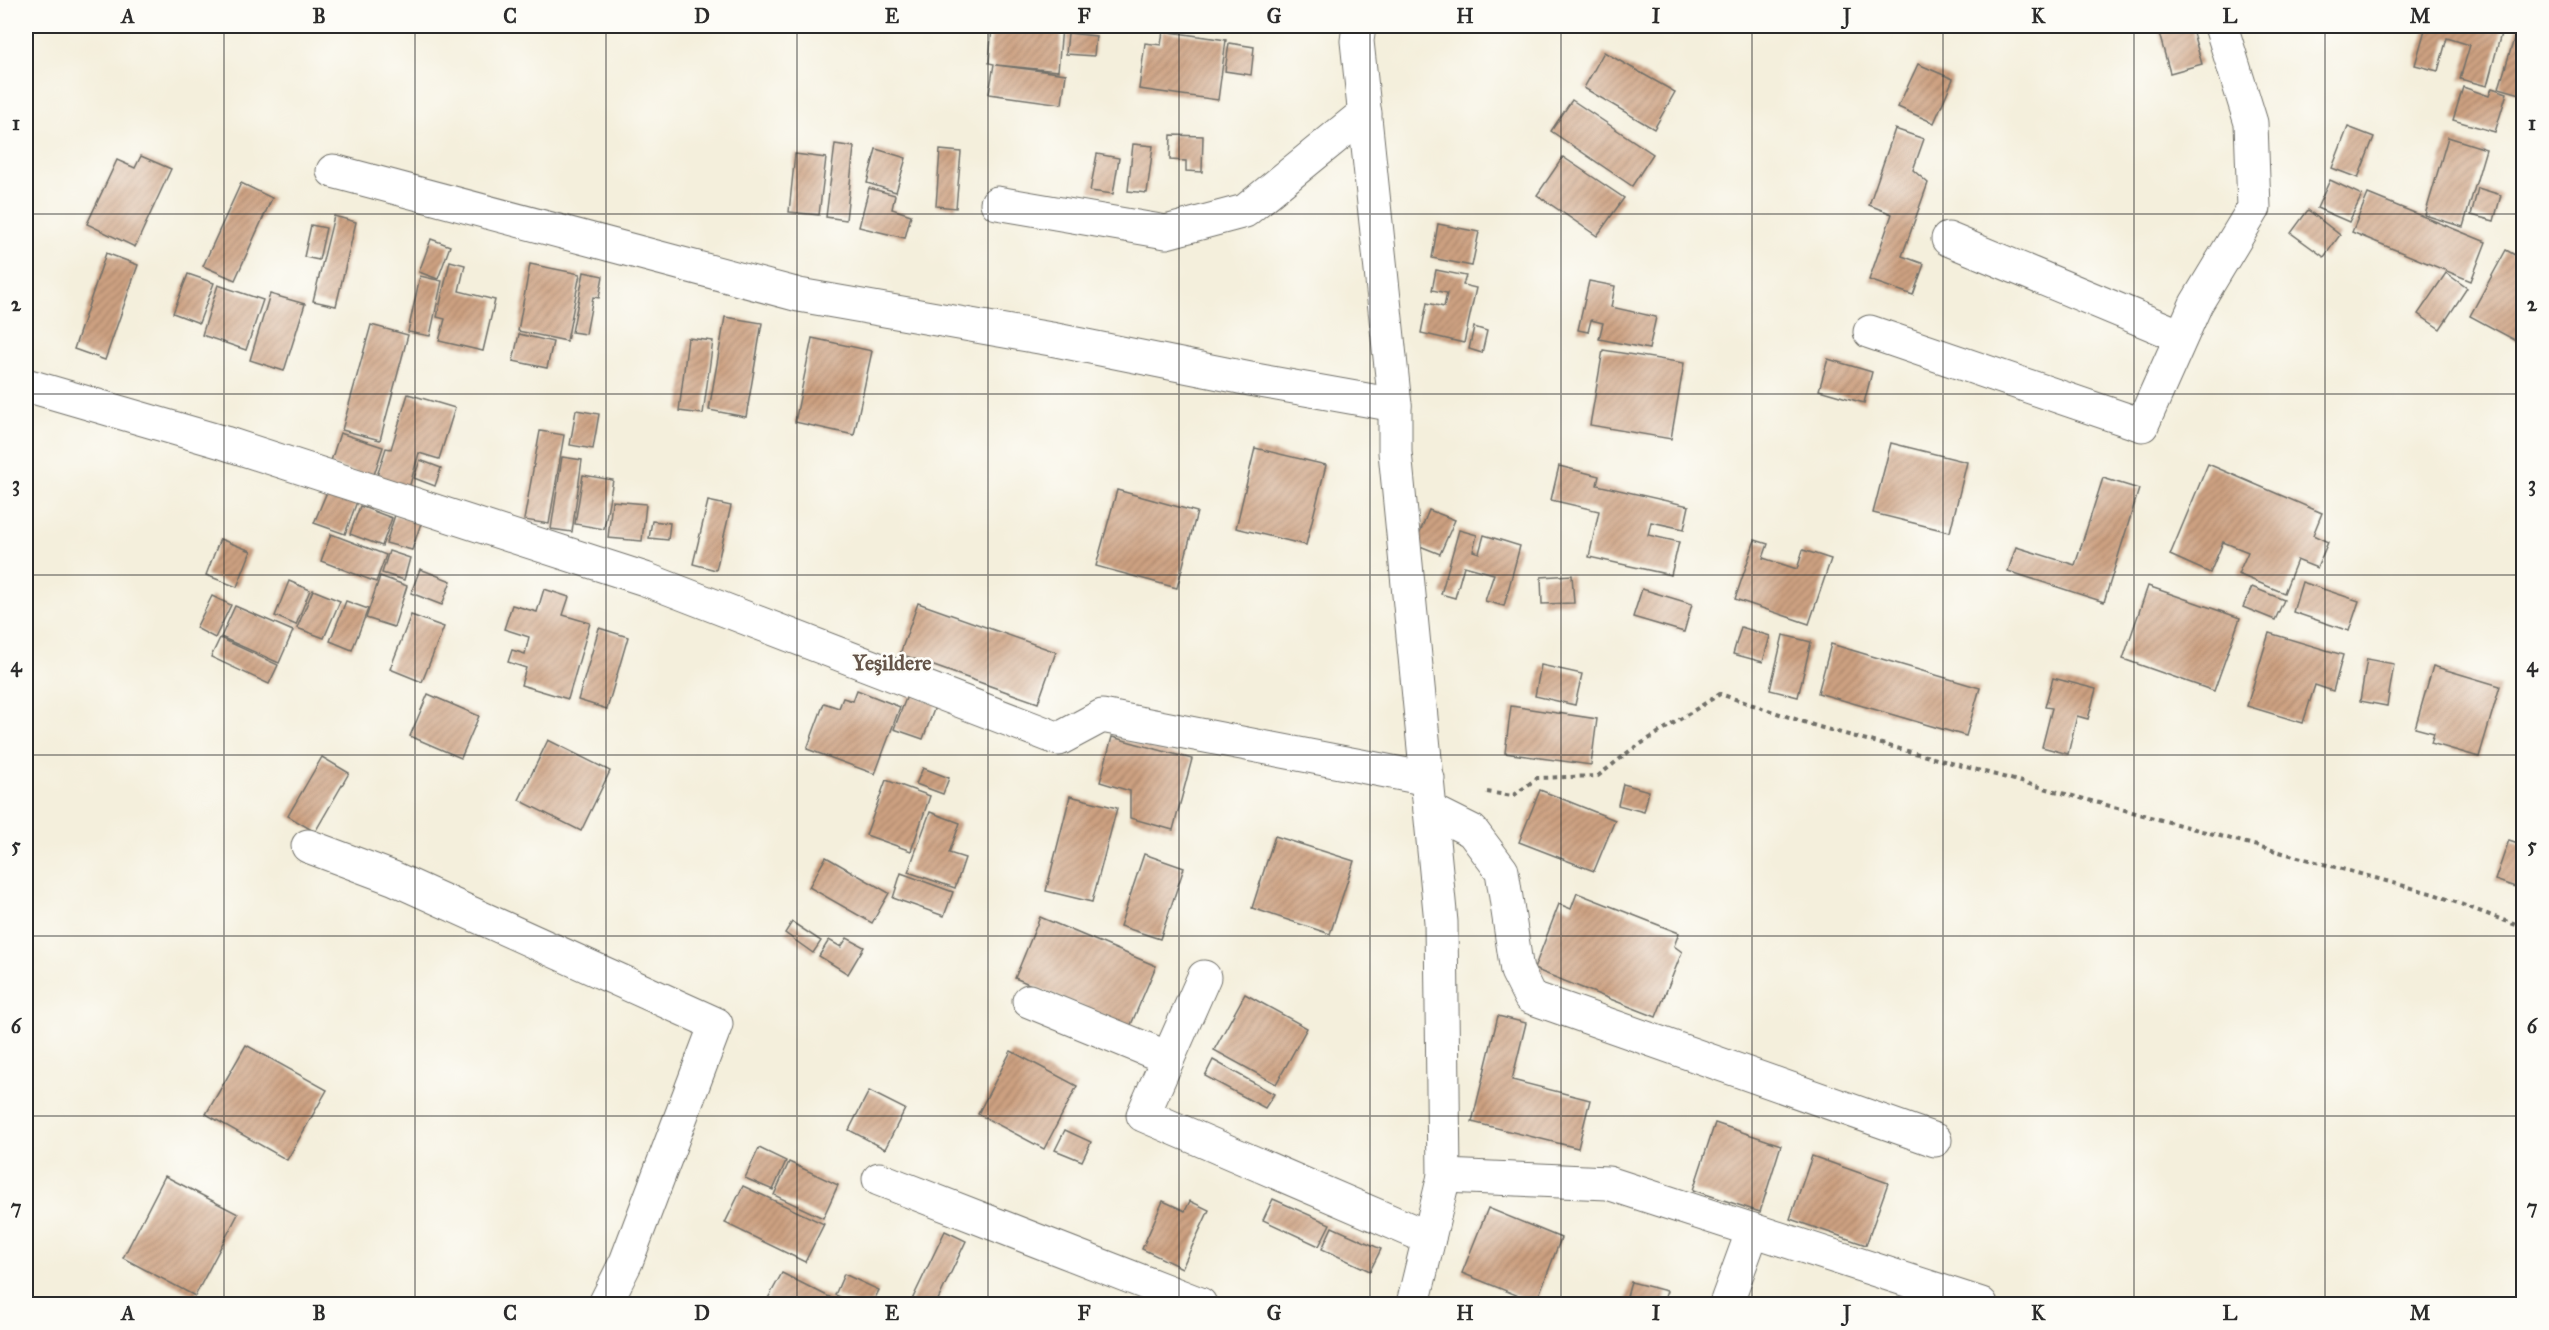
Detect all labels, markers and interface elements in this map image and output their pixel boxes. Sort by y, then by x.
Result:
text: A [119,4,135,28]
text: B [312,4,326,28]
text: C [503,4,517,28]
text: D [694,4,710,28]
text: E [885,4,900,28]
text: F [1077,4,1091,28]
text: G [1267,4,1282,28]
text: H [1456,4,1474,28]
text: I [1652,4,1661,28]
text: J [1840,4,1852,30]
text: K [2031,4,2046,28]
text: L [2223,4,2238,28]
text: M [2410,4,2431,28]
text: 1 [12,111,20,135]
text: 1 [2528,111,2536,135]
text: 2 [11,292,22,316]
text: 2 [2527,292,2538,316]
text: 3 [12,472,20,497]
text: 3 [2528,472,2536,497]
district label: Yeşildere [851,649,932,676]
text: 4 [10,653,22,678]
text: 4 [2526,653,2538,678]
text: 5 [11,833,21,857]
text: 5 [2527,833,2537,857]
text: 6 [11,1014,23,1038]
text: 6 [2527,1014,2539,1038]
text: 7 [11,1195,22,1219]
text: 7 [2527,1195,2538,1219]
text: A [119,1301,135,1325]
text: B [312,1301,326,1325]
text: C [503,1301,517,1325]
text: D [694,1301,710,1325]
text: E [885,1301,900,1325]
text: F [1077,1301,1091,1325]
text: G [1267,1301,1282,1325]
text: H [1456,1301,1474,1325]
text: I [1652,1301,1661,1325]
text: J [1840,1301,1852,1327]
text: K [2031,1301,2046,1325]
text: L [2223,1301,2238,1325]
text: M [2410,1301,2431,1325]

